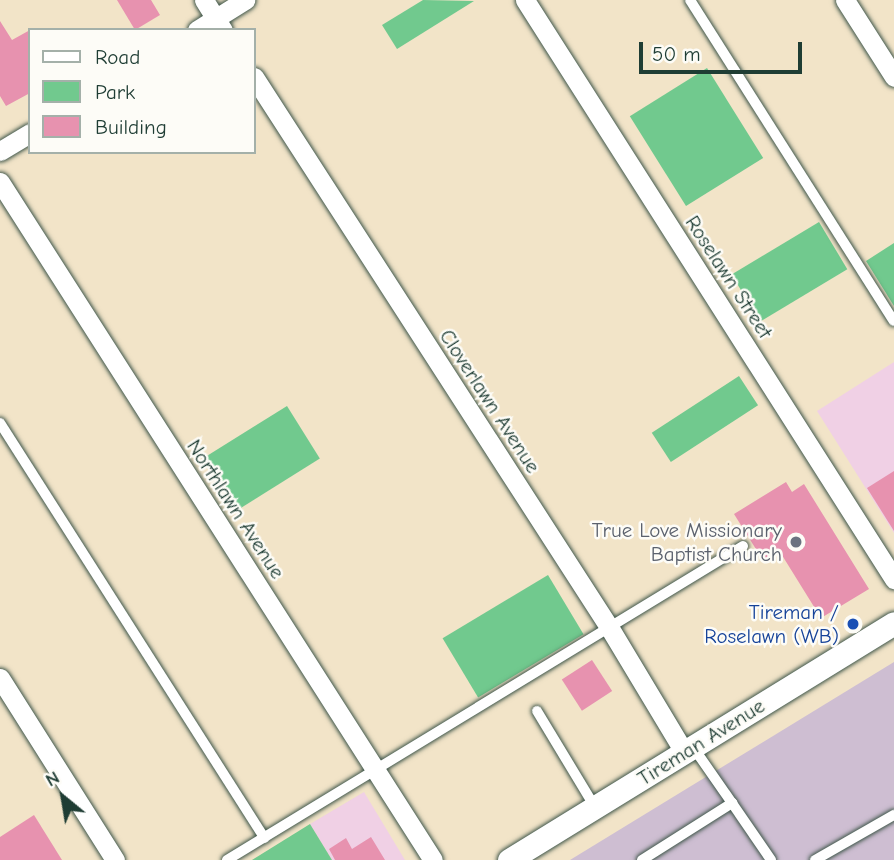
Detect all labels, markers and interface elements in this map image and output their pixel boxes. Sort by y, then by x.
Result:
legend [28,28,256,154]
scale bar [642,28,805,72]
text: 50 m [652,42,701,66]
text: Road [95,45,140,69]
text: Park [95,80,135,104]
text: Building [95,115,167,139]
street label: Roselawn Street [680,211,778,343]
street label: Cloverlawn Avenue [434,324,546,478]
street label: Northlawn Avenue [182,435,290,583]
place label: True Love Missionary Baptist Church [592,517,782,567]
marker: True Love Missionary Baptist Church [788,534,804,550]
place label: Tireman / Roselawn (WB) [704,599,839,649]
marker: Tireman / Roselawn (WB) [845,616,861,632]
street label: Tireman Avenue [633,693,769,791]
north arrow [28,762,98,832]
text: N [42,766,63,791]

